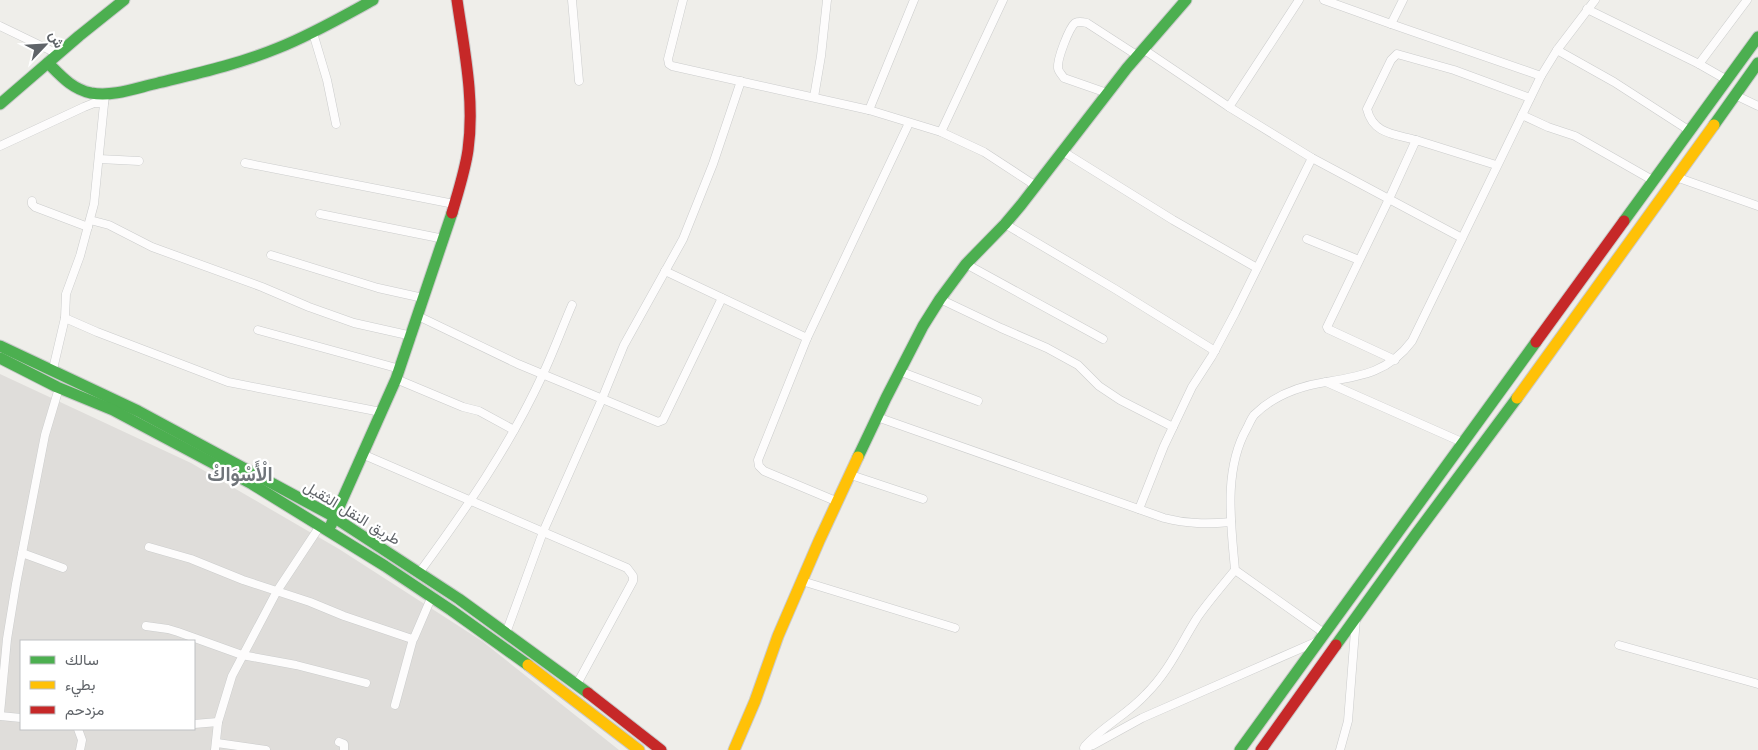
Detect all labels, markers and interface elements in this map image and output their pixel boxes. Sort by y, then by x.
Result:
north arrow [20,20,70,70]
text: ش [45,28,68,51]
district label: الْأَسْوَاكْ [207,460,273,487]
street label: طريق النقل الثقيل [300,477,404,550]
legend [20,640,195,730]
text: سالك [65,651,99,669]
text: بطيء [65,676,95,698]
text: مزدحم [65,701,104,720]

